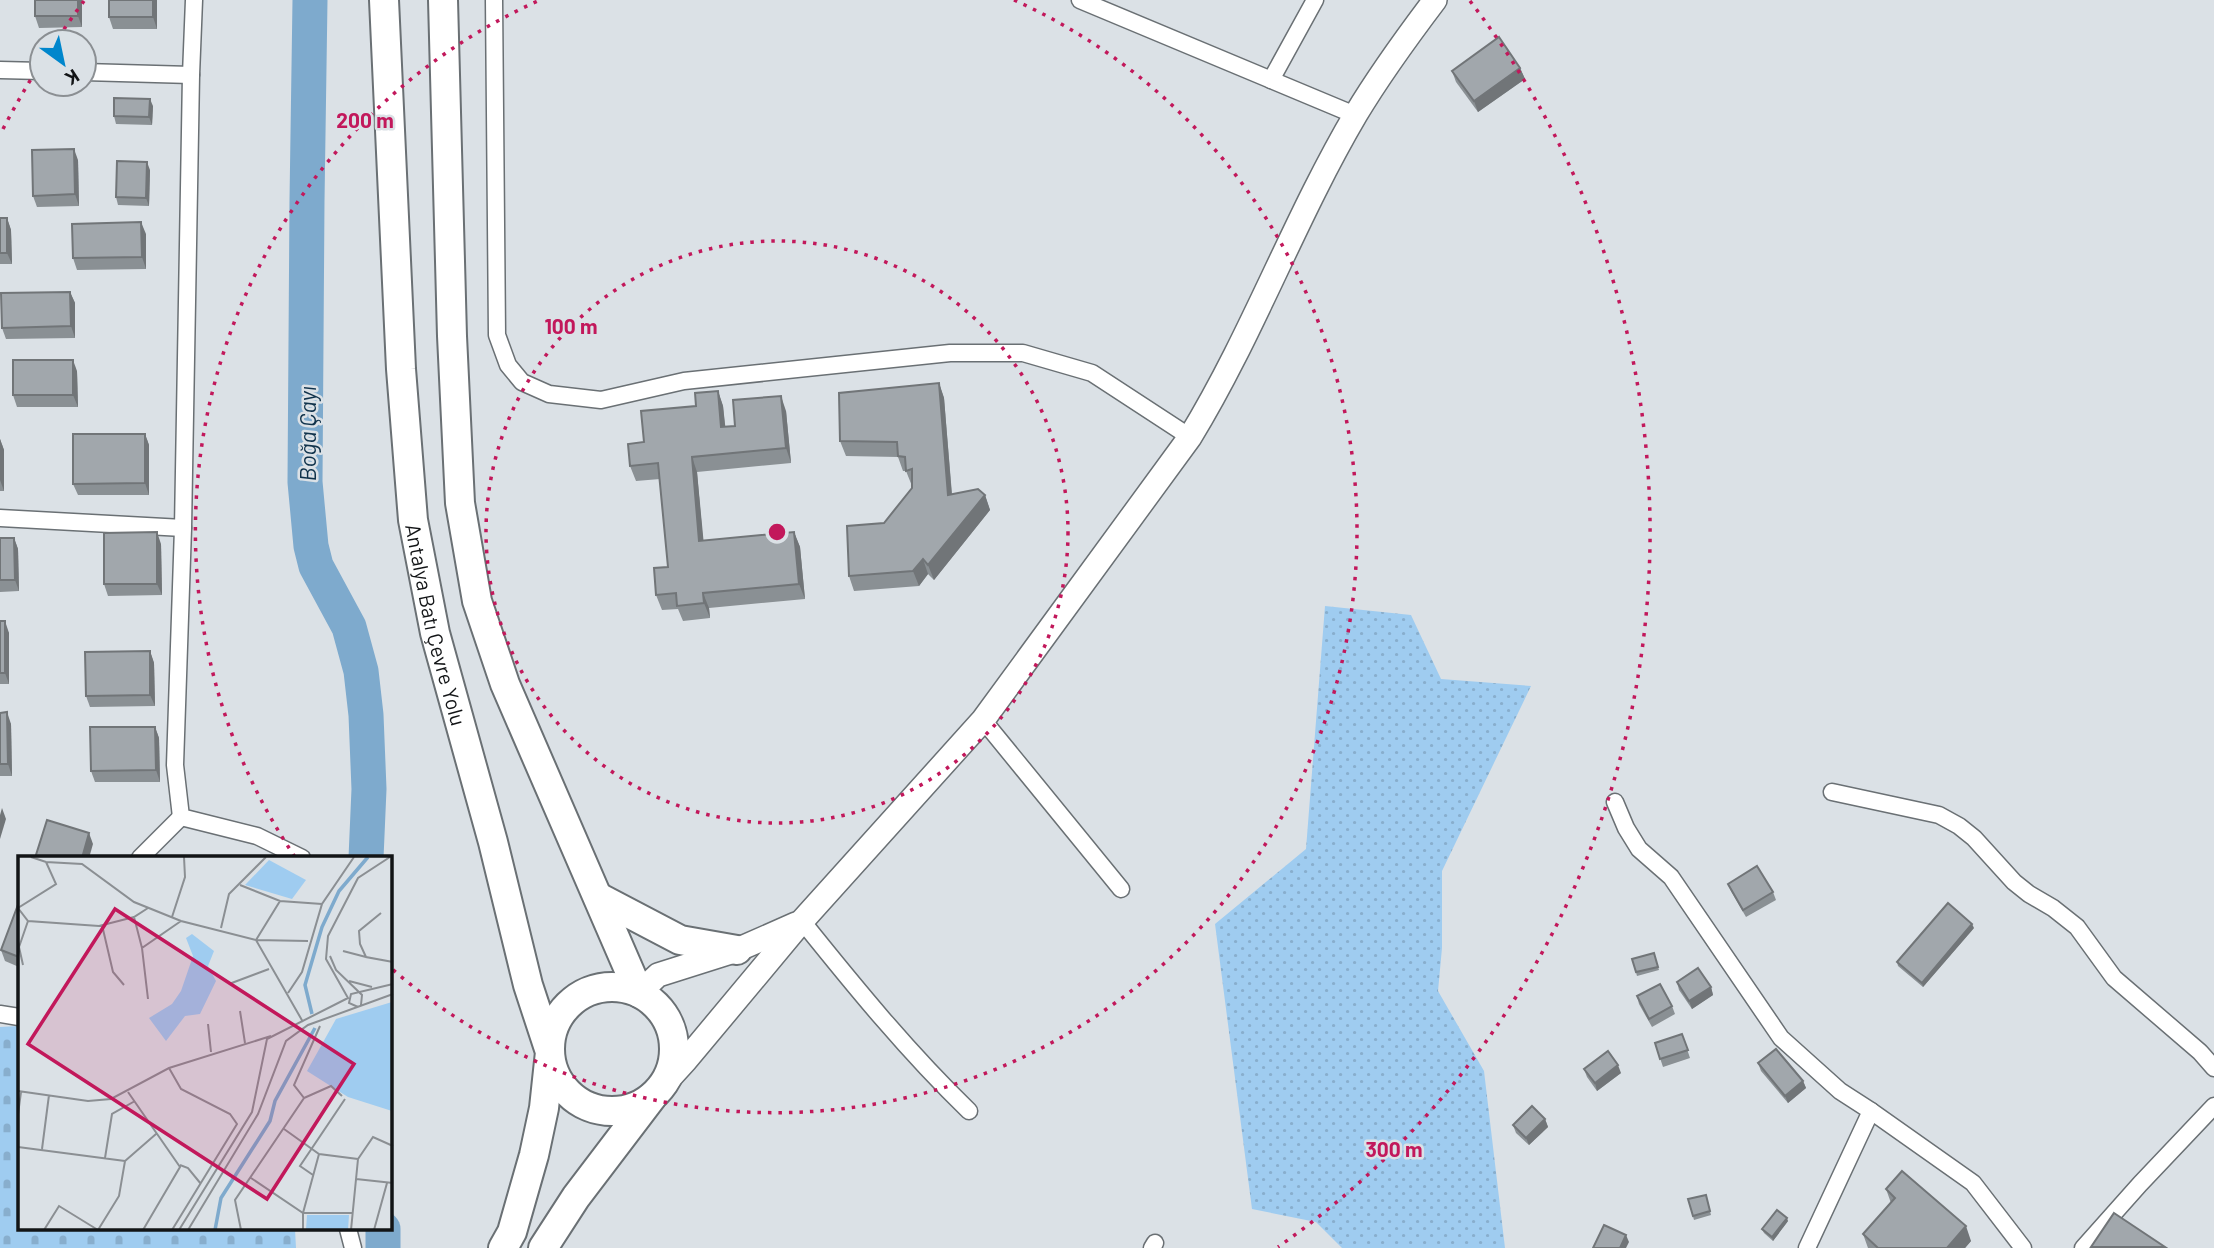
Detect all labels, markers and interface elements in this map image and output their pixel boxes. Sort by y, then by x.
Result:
north arrow [28,28,98,98]
text: K [61,65,84,91]
text: 200 m [336,107,394,132]
text: 100 m [544,313,598,338]
water label: Boğa Çayı [293,386,321,482]
centre of rings [765,520,789,544]
street label: Antalya Batı Çevre Yolu [401,521,473,728]
inset map [18,856,392,1230]
text: 300 m [1365,1136,1423,1161]

